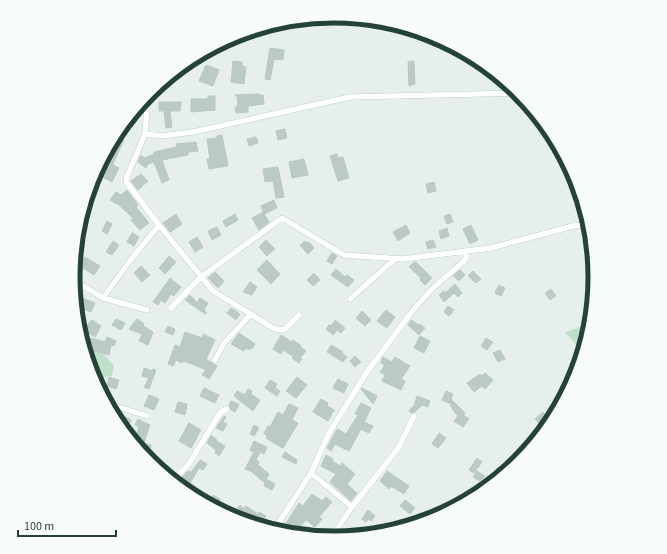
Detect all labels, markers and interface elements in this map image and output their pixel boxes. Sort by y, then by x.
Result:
scale bar [18,512,116,538]
text: 100 m [24,518,54,535]

